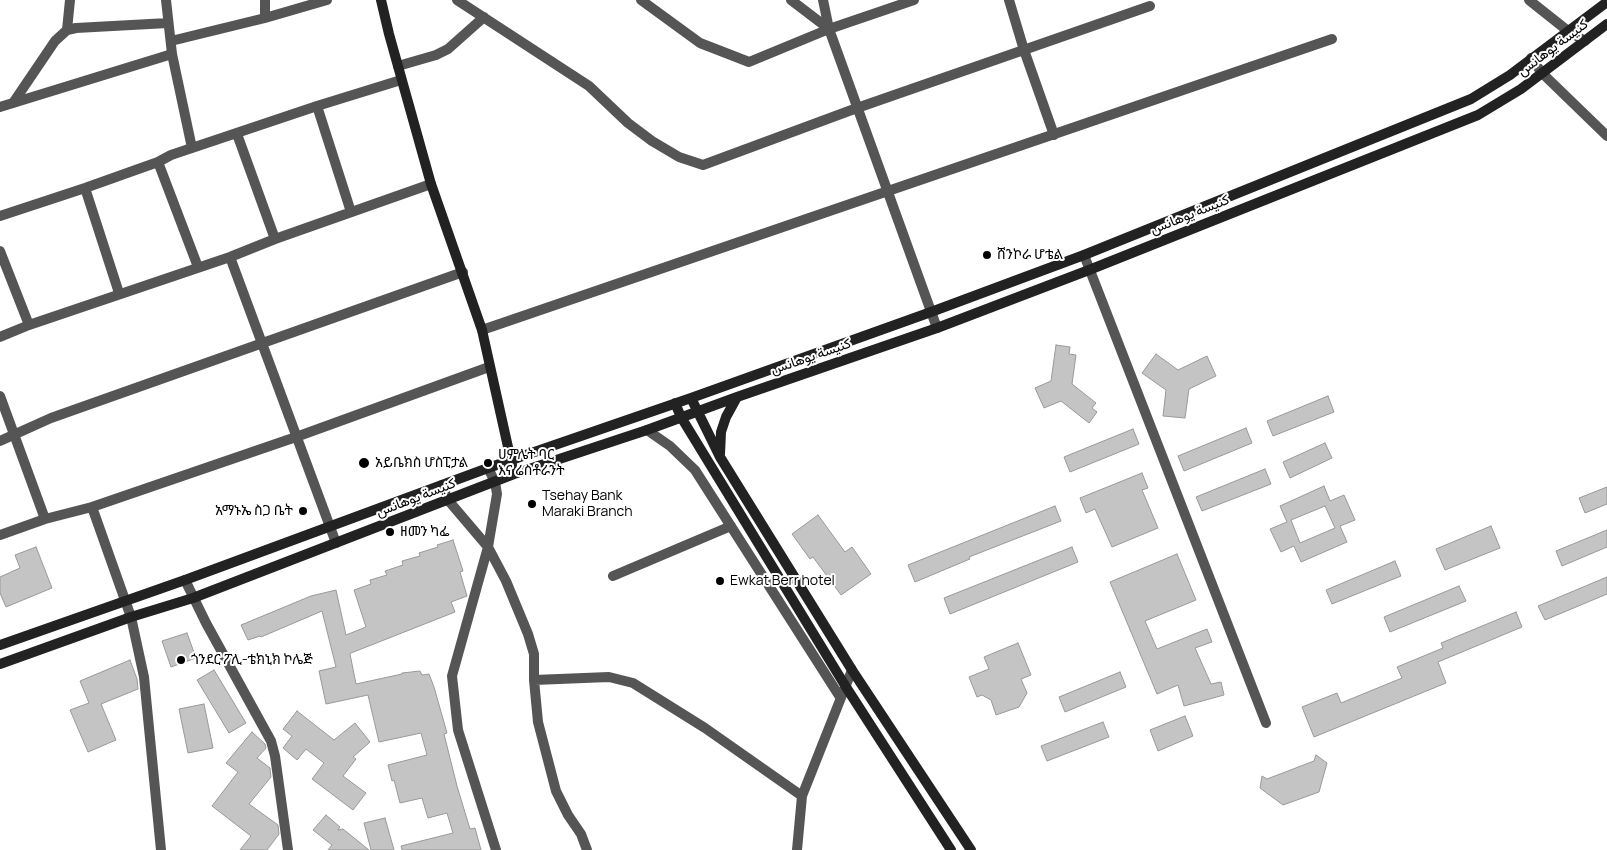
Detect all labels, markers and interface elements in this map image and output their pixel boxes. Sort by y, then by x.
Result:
street label: كنيسة يوهانس [1514,16,1592,80]
street label: كنيسة يوهانس [1148,191,1232,239]
place label: ሸንኮራ ሆቴል [997,247,1063,263]
marker: ሸንኮራ ሆቴል [981,249,993,261]
street label: كنيسة يوهانس [769,335,853,379]
place label: ሀምሌት ባር እና ሬስቶራንት [498,447,565,480]
place label: አይቤክስ ሆስፒታል [375,455,468,471]
marker: አይቤክስ ሆስፒታል [357,456,371,470]
marker: ሀምሌት ባር እና ሬስቶራንት [482,457,494,469]
street label: كنيسة يوهانس [374,475,458,521]
place label: Tsehay Bank Maraki Branch [542,488,633,520]
marker: Tsehay Bank Maraki Branch [526,498,538,510]
place label: አማኑኤ ስጋ ቤት [215,503,293,519]
marker: አማኑኤ ስጋ ቤት [297,505,309,517]
place label: ዘመን ካፌ [400,524,449,540]
marker: ዘመን ካፌ [384,526,396,538]
place label: Ewkat Berr hotel [730,573,835,589]
marker: Ewkat Berr hotel [714,575,726,587]
place label: ጎንደር ፖሊ-ቴክኒክ ኮሌጅ [191,652,313,668]
marker: ጎንደር ፖሊ-ቴክኒክ ኮሌጅ [175,654,187,666]

